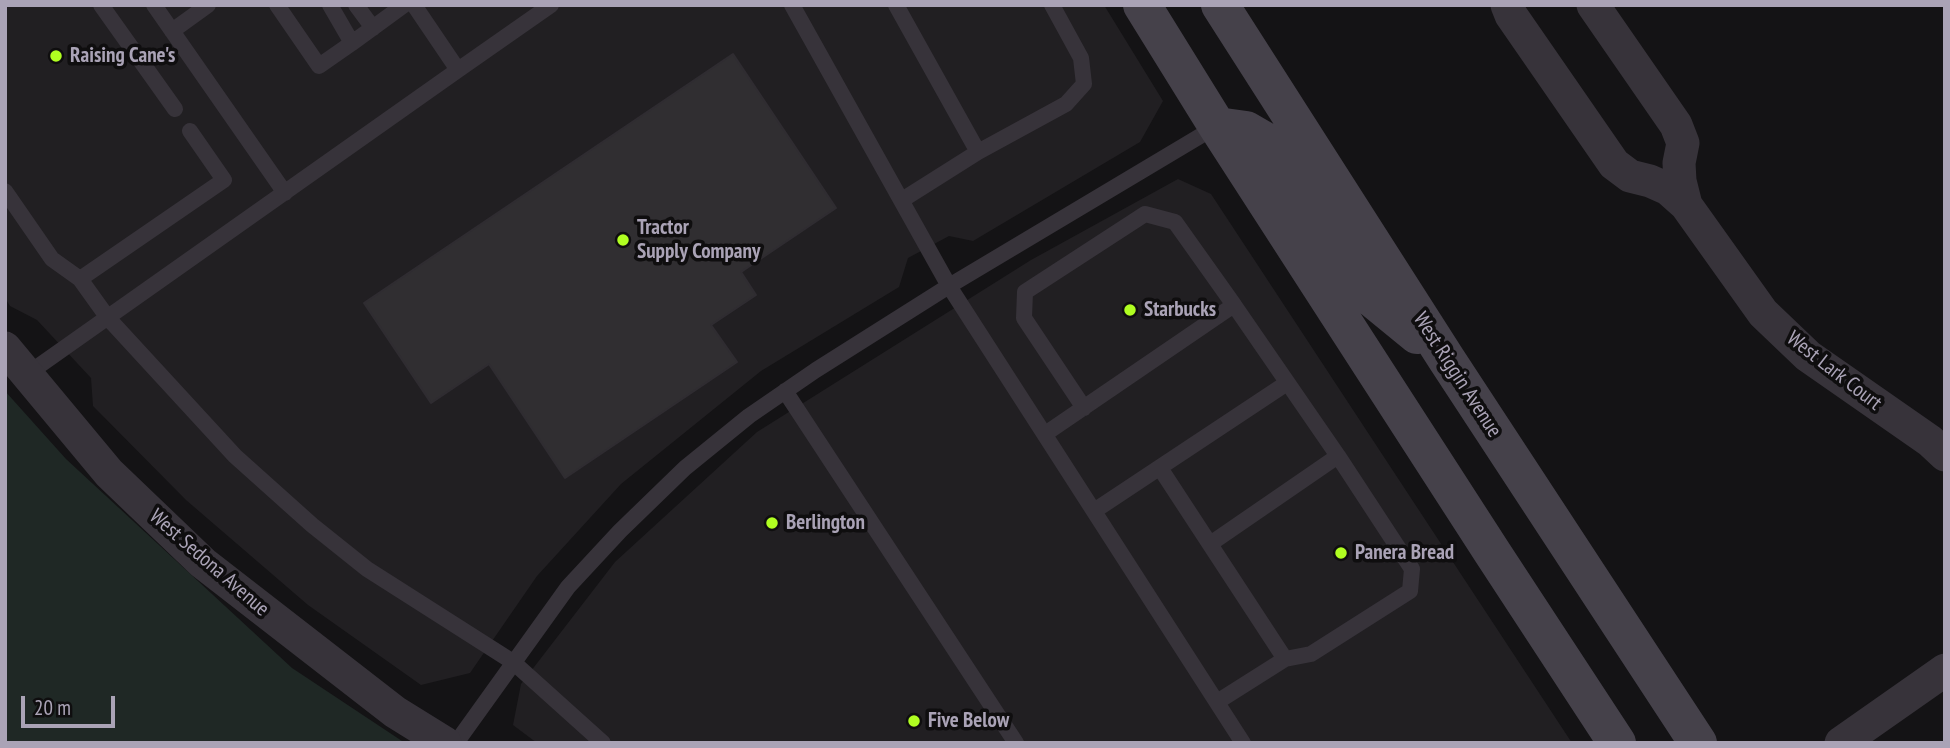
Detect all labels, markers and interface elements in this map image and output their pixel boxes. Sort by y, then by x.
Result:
place label: Raising Cane's [70,43,175,69]
marker: Raising Cane's [48,48,64,64]
place label: Tractor Supply Company [637,215,760,265]
marker: Tractor Supply Company [615,232,631,248]
place label: Starbucks [1144,297,1216,323]
marker: Starbucks [1122,302,1138,318]
street label: West Riggin Avenue [1407,308,1507,442]
street label: West Lark Court [1781,326,1887,416]
street label: West Sedona Avenue [144,504,274,622]
place label: Berlington [786,510,865,536]
marker: Berlington [764,515,780,531]
place label: Panera Bread [1355,540,1454,566]
marker: Panera Bread [1333,545,1349,561]
scale bar [24,682,119,726]
text: 20 m [34,694,71,721]
place label: Five Below [928,708,1009,734]
marker: Five Below [906,713,922,729]

